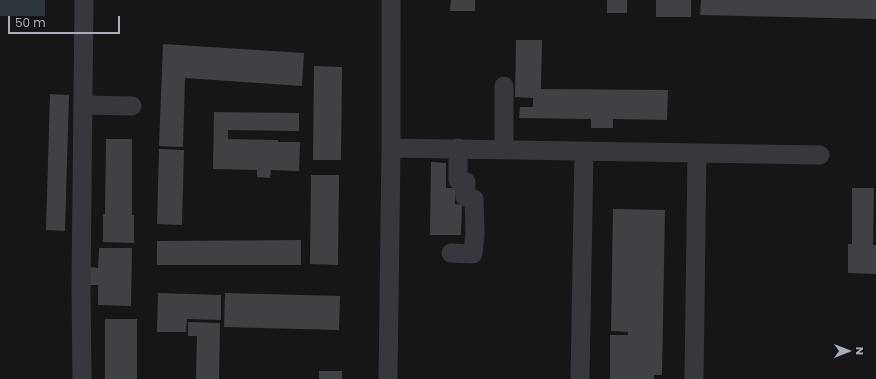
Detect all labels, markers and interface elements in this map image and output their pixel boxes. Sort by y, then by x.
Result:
scale bar [10,8,122,34]
text: 50 m [15,14,46,31]
north arrow [828,331,868,371]
text: N [852,347,868,355]

